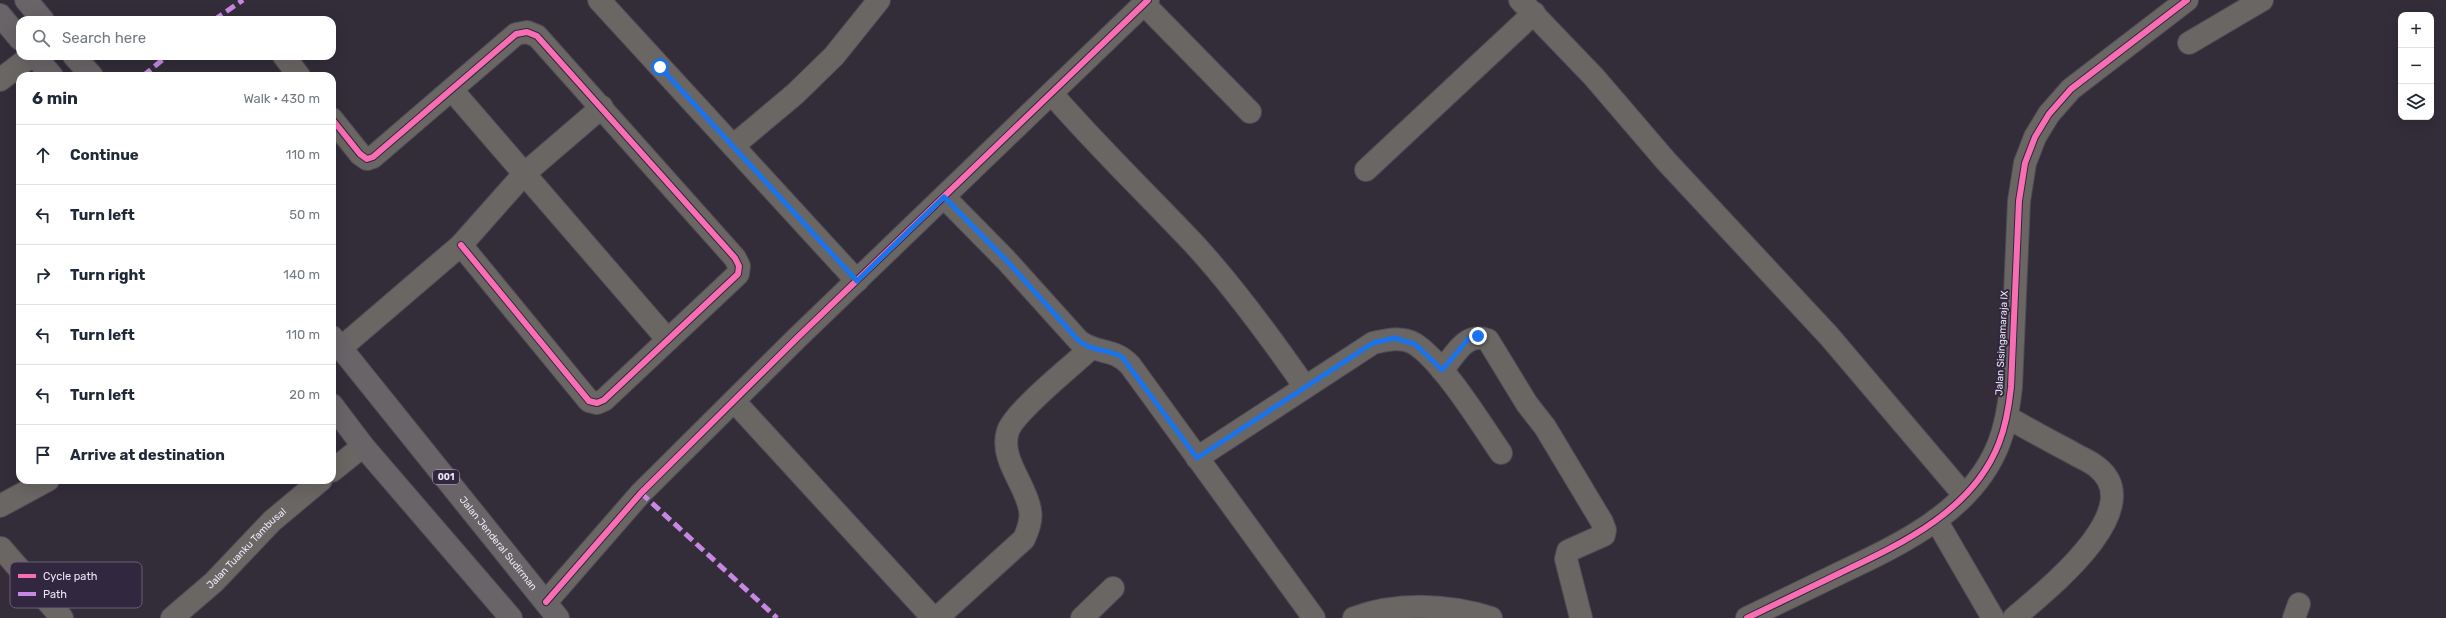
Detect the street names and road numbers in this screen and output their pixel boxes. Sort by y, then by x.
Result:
street label: Jalan Sisingamaraja IX [1993,289,2011,396]
road number: 001 [433,470,459,484]
street label: Jalan Jenderal Sudirman [457,494,539,593]
street label: Jalan Tuanku Tambusal [204,506,289,591]

